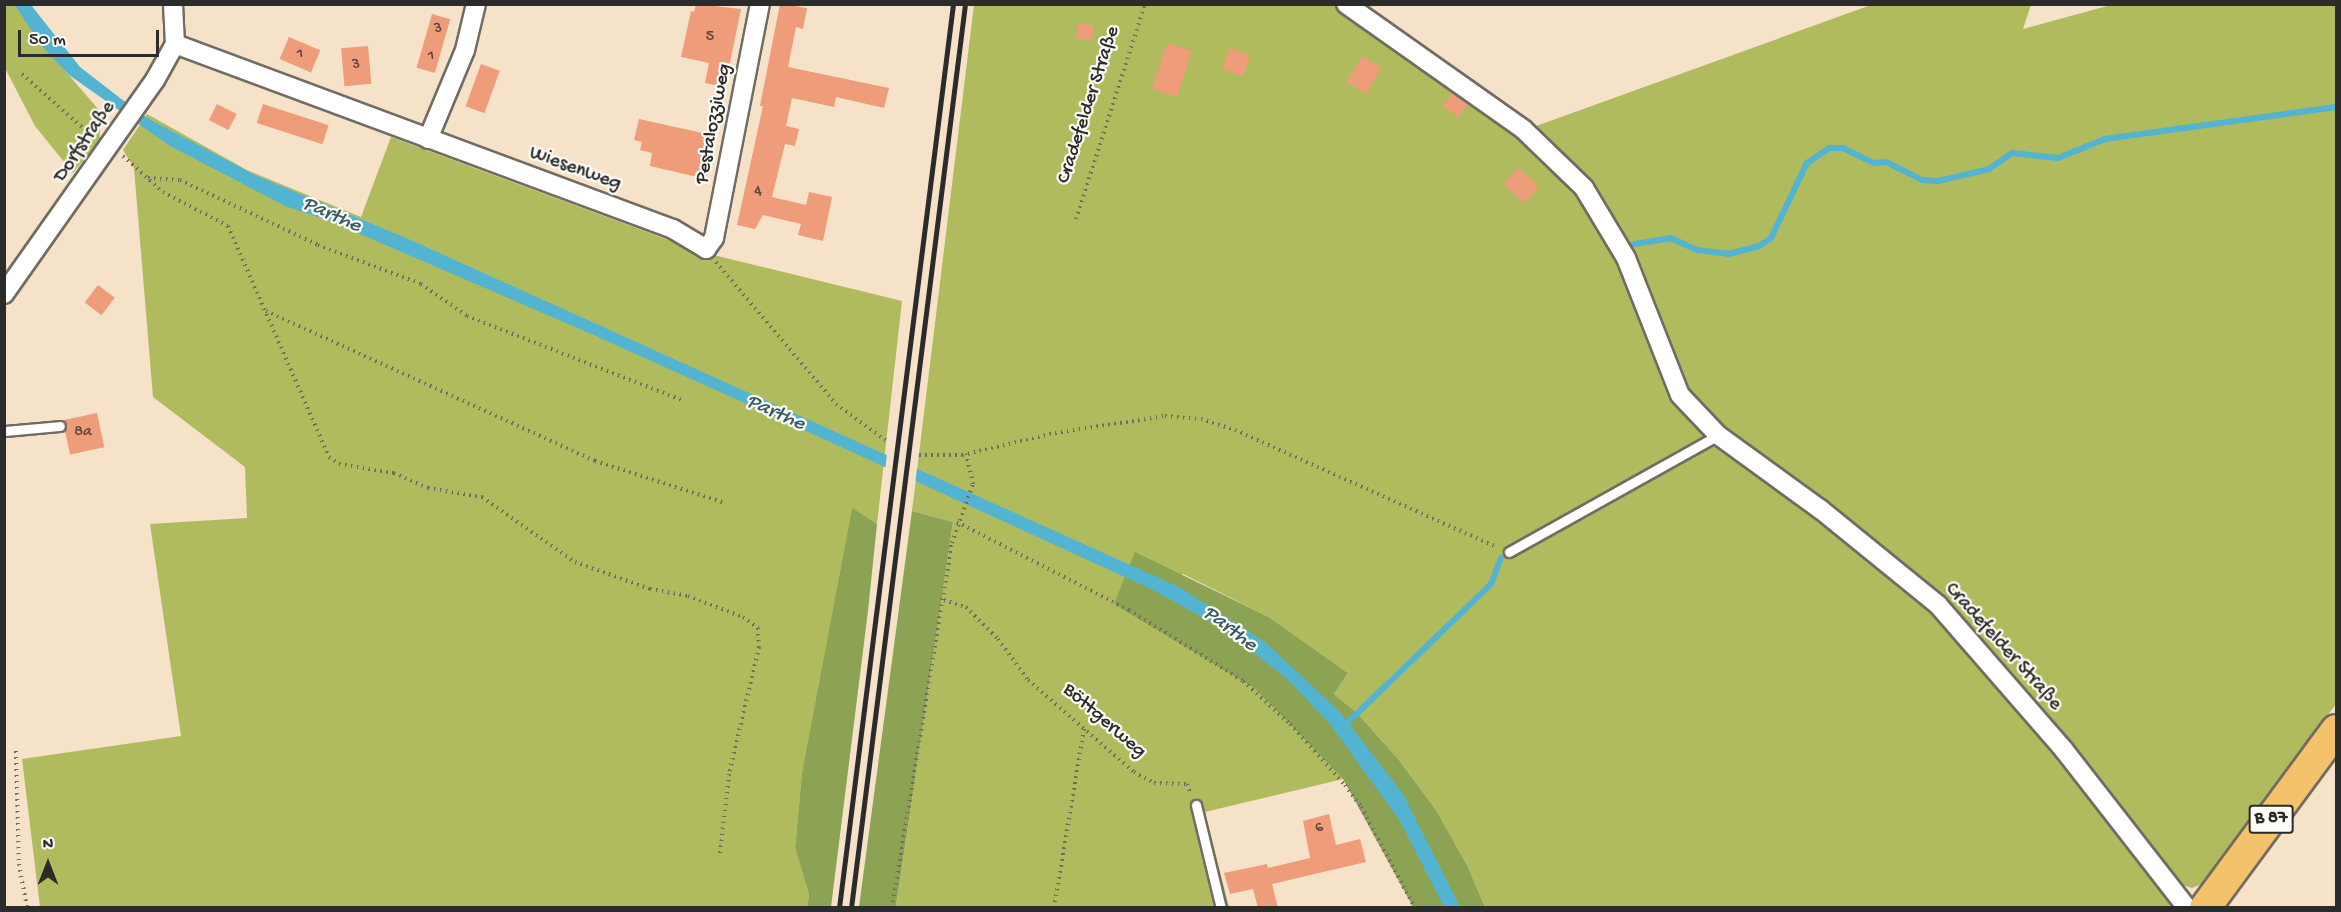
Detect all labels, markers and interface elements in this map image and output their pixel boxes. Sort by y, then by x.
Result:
scale bar [21,18,162,56]
house number: 3 [434,20,442,40]
street label: Cradefelder Straße [1052,23,1126,187]
house number: 5 [706,28,714,48]
text: 50 m [29,30,66,51]
house number: 1 [297,45,303,65]
house number: 1 [428,47,434,67]
house number: 3 [352,56,360,76]
street label: Pestalozziweg [691,62,737,186]
street label: Dorfstraße [49,97,121,187]
street label: Wiesenweg [526,141,624,197]
house number: 4 [754,183,762,203]
water label: Parthe [298,192,364,240]
water label: Parthe [742,390,808,438]
house number: 8a [74,423,92,443]
street label: Cradefelder Straße [1939,578,2067,716]
water label: Parthe [1197,601,1261,659]
street label: Böttgerweg [1057,678,1151,764]
road number: B 87 [2248,804,2294,834]
house number: 6 [1315,819,1323,839]
north arrow [18,834,78,894]
text: N [43,836,53,855]

